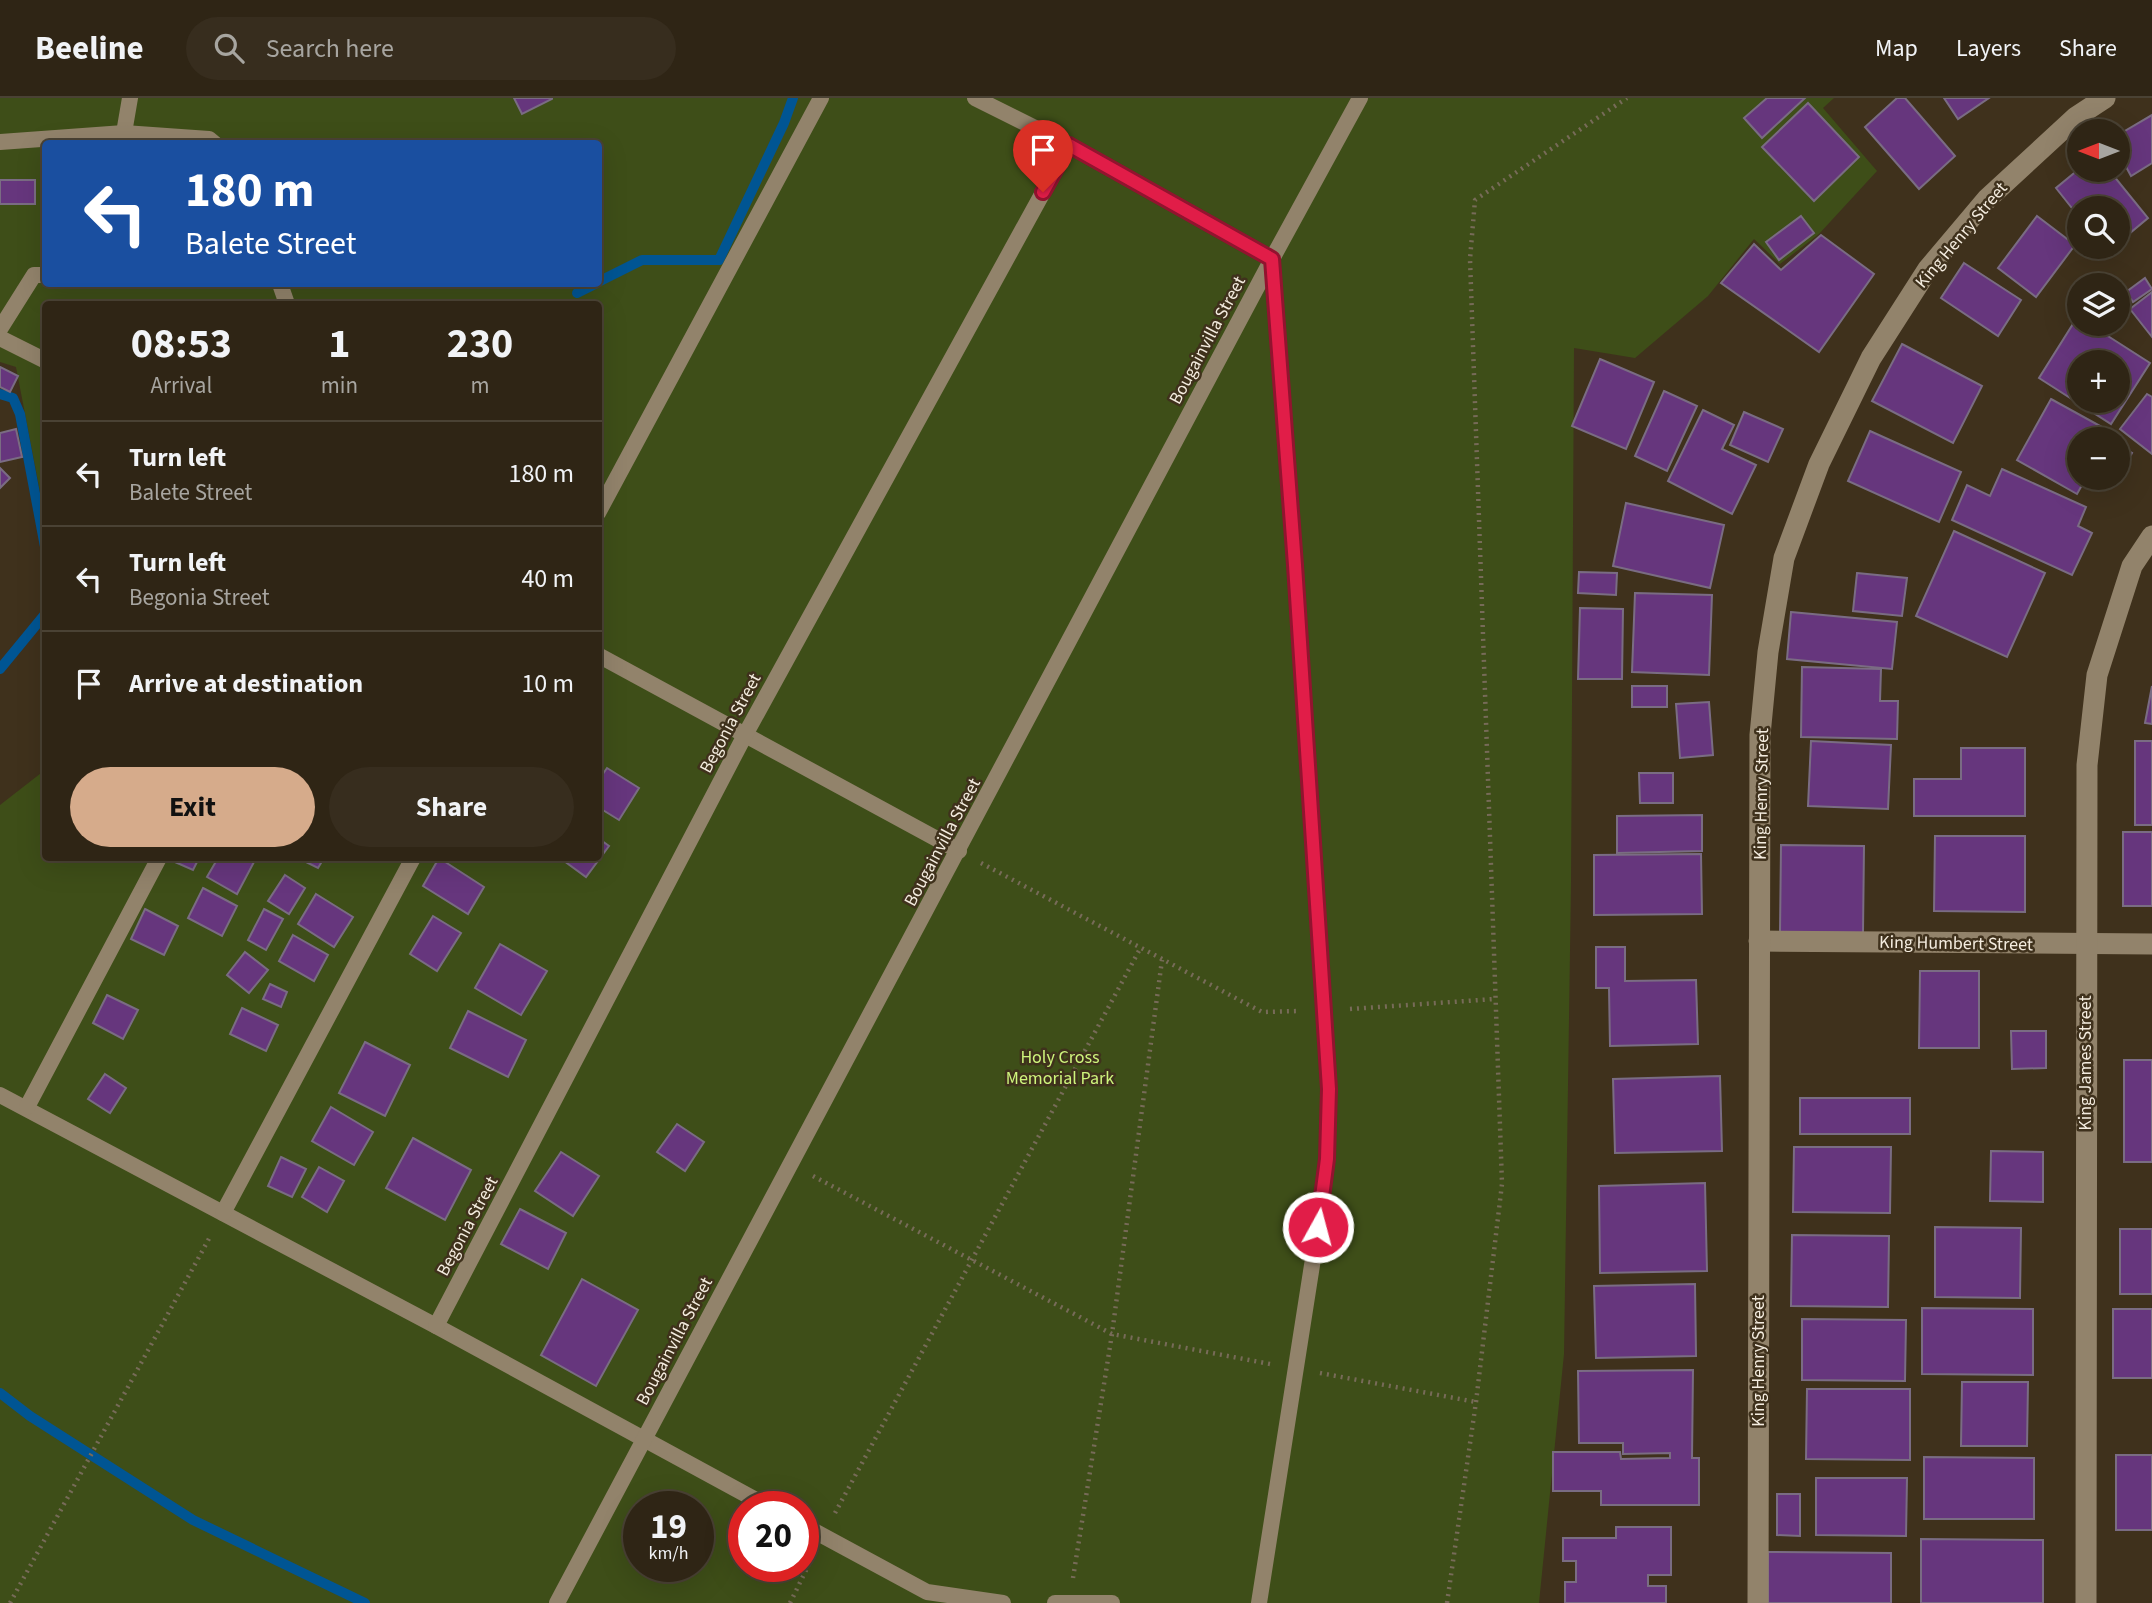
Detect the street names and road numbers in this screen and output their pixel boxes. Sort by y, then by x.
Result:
street label: King Henry Street [1909,177,2013,294]
street label: Bougainvilla Street [1163,272,1252,409]
street label: Begonia Street [694,669,767,778]
street label: King Henry Street [1748,728,1775,860]
street label: Bougainvilla Street [898,774,987,911]
street label: King Humbert Street [1879,930,2033,957]
street label: King James Street [2073,995,2098,1131]
street label: Begonia Street [431,1172,504,1281]
street label: Bougainvilla Street [630,1273,719,1410]
street label: King Henry Street [1746,1295,1771,1427]

